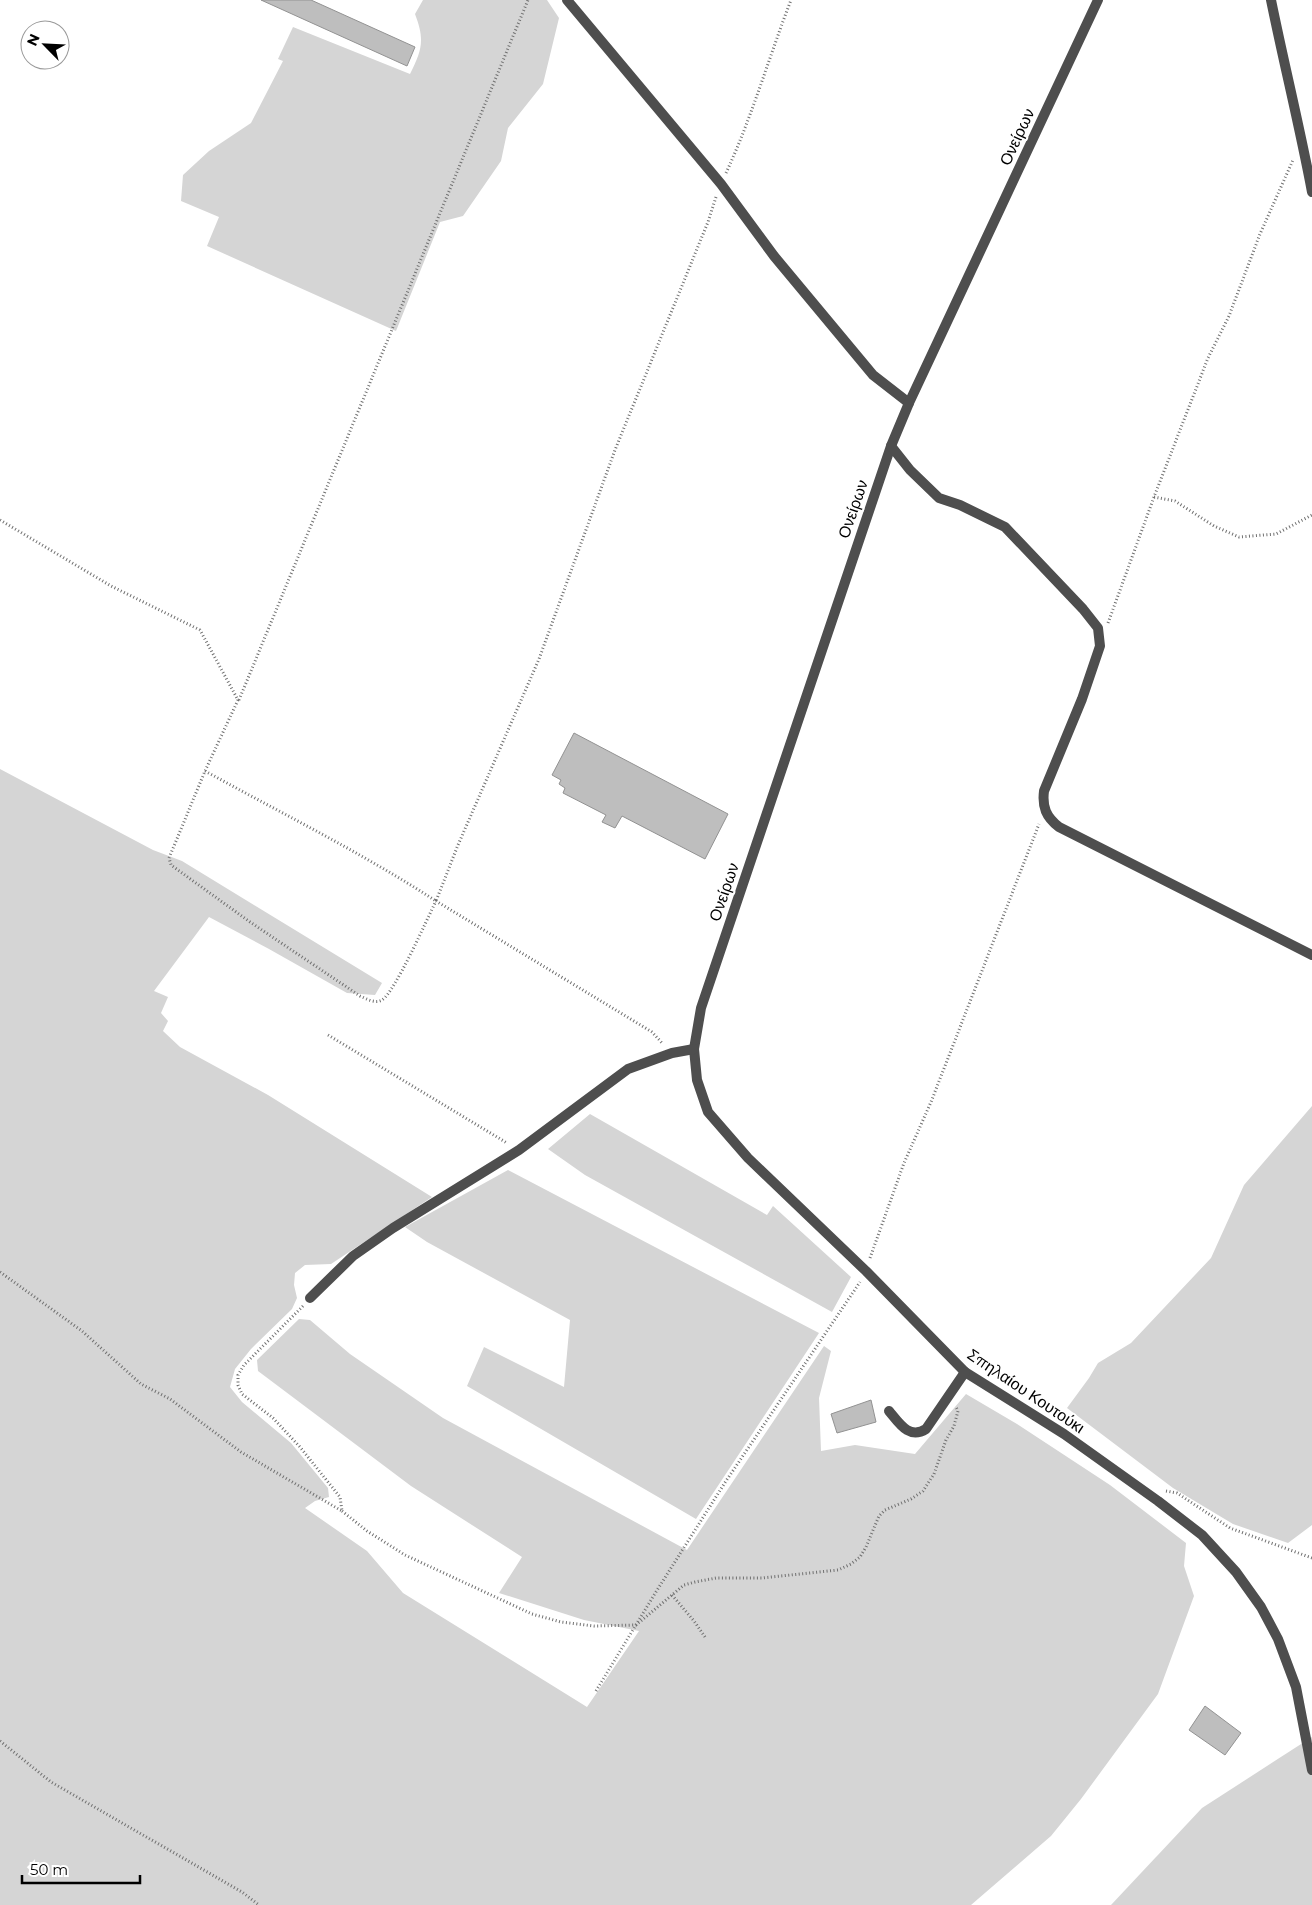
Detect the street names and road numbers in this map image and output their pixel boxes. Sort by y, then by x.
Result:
street label: Ονείρων [996,105,1038,169]
street label: Ονείρων [834,477,872,541]
street label: Ονείρων [705,860,743,924]
street label: Σπηλαίου Κουτούκι [964,1345,1088,1437]

